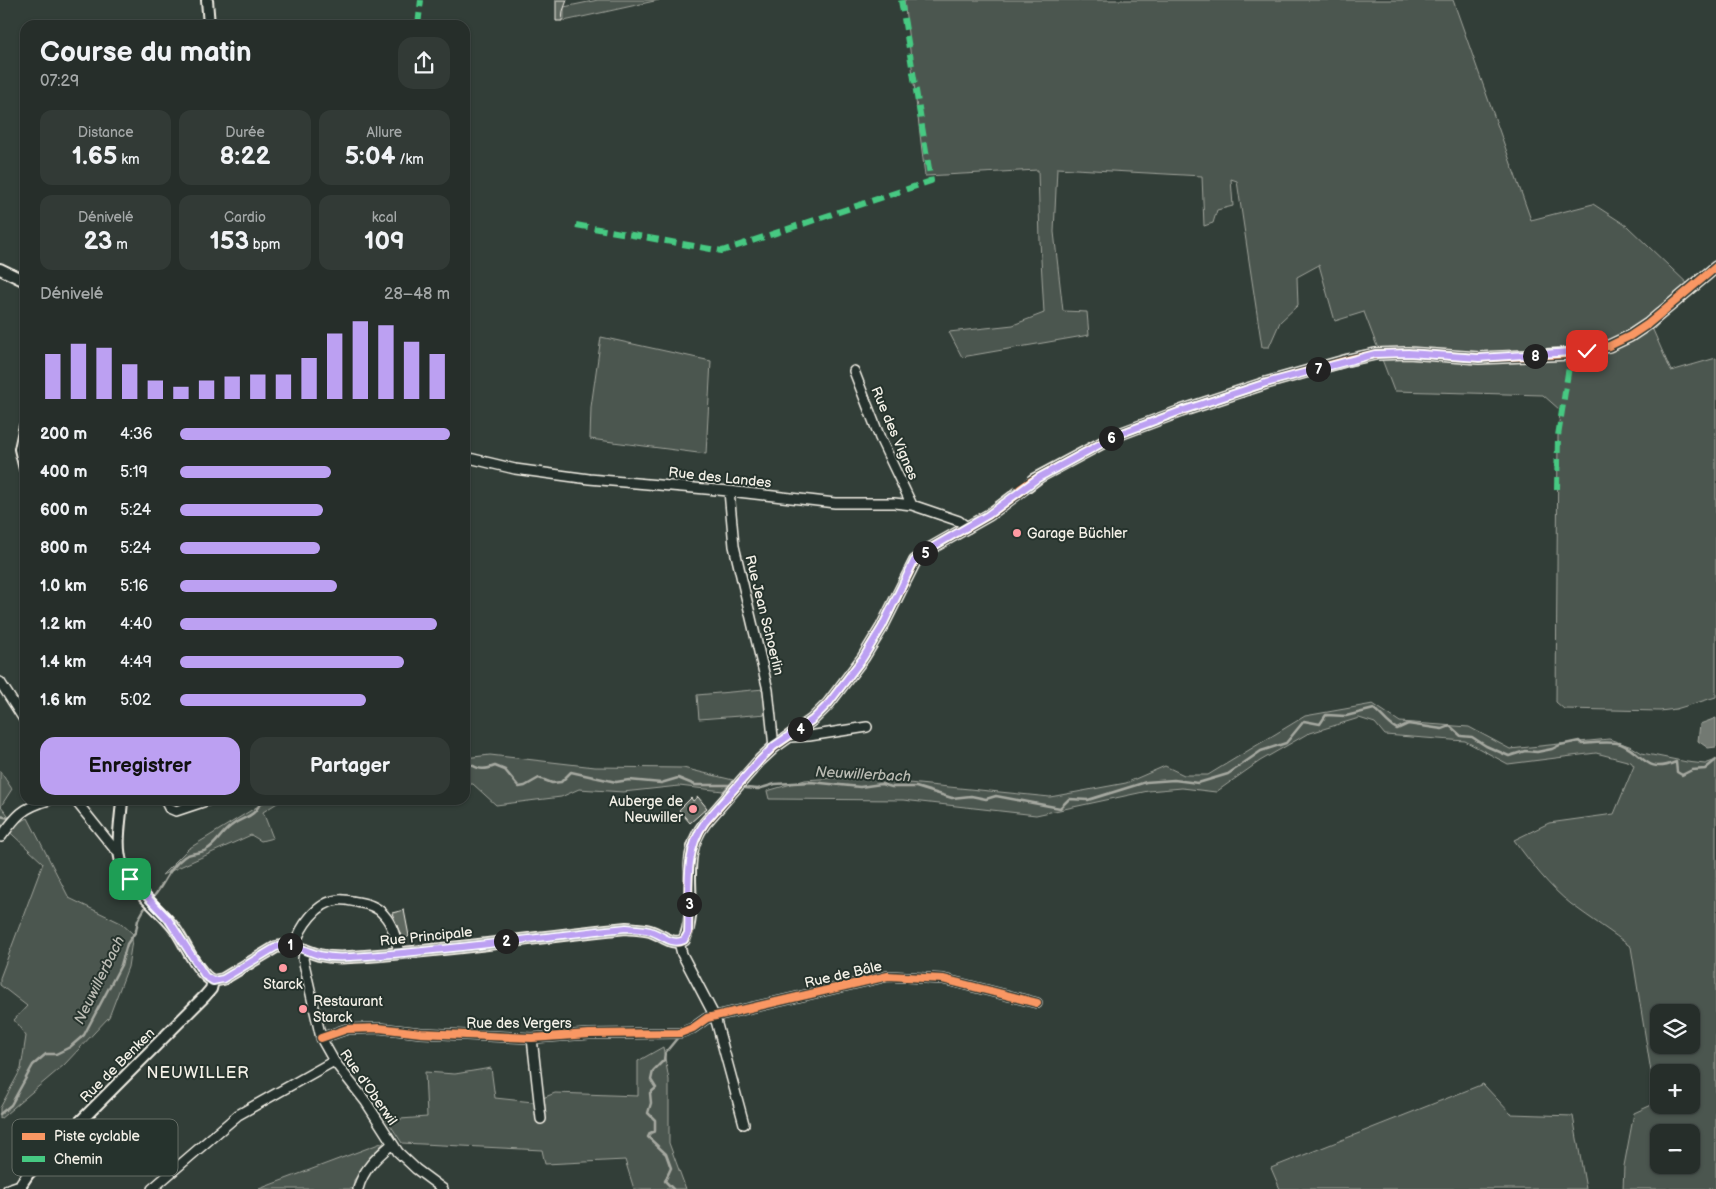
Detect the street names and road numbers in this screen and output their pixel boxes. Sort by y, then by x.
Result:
street label: Rue des Vignes [867,384,922,482]
street label: Rue des Landes [668,464,772,491]
street label: Rue Jean Schoerlin [741,553,788,677]
street label: Rue Principale [379,923,473,950]
street label: Rue de Bâle [803,957,883,992]
street label: Rue des Vergers [466,1015,572,1032]
street label: Rue de Benken [77,1024,158,1106]
street label: Rue d'Oberwil [336,1046,401,1128]

